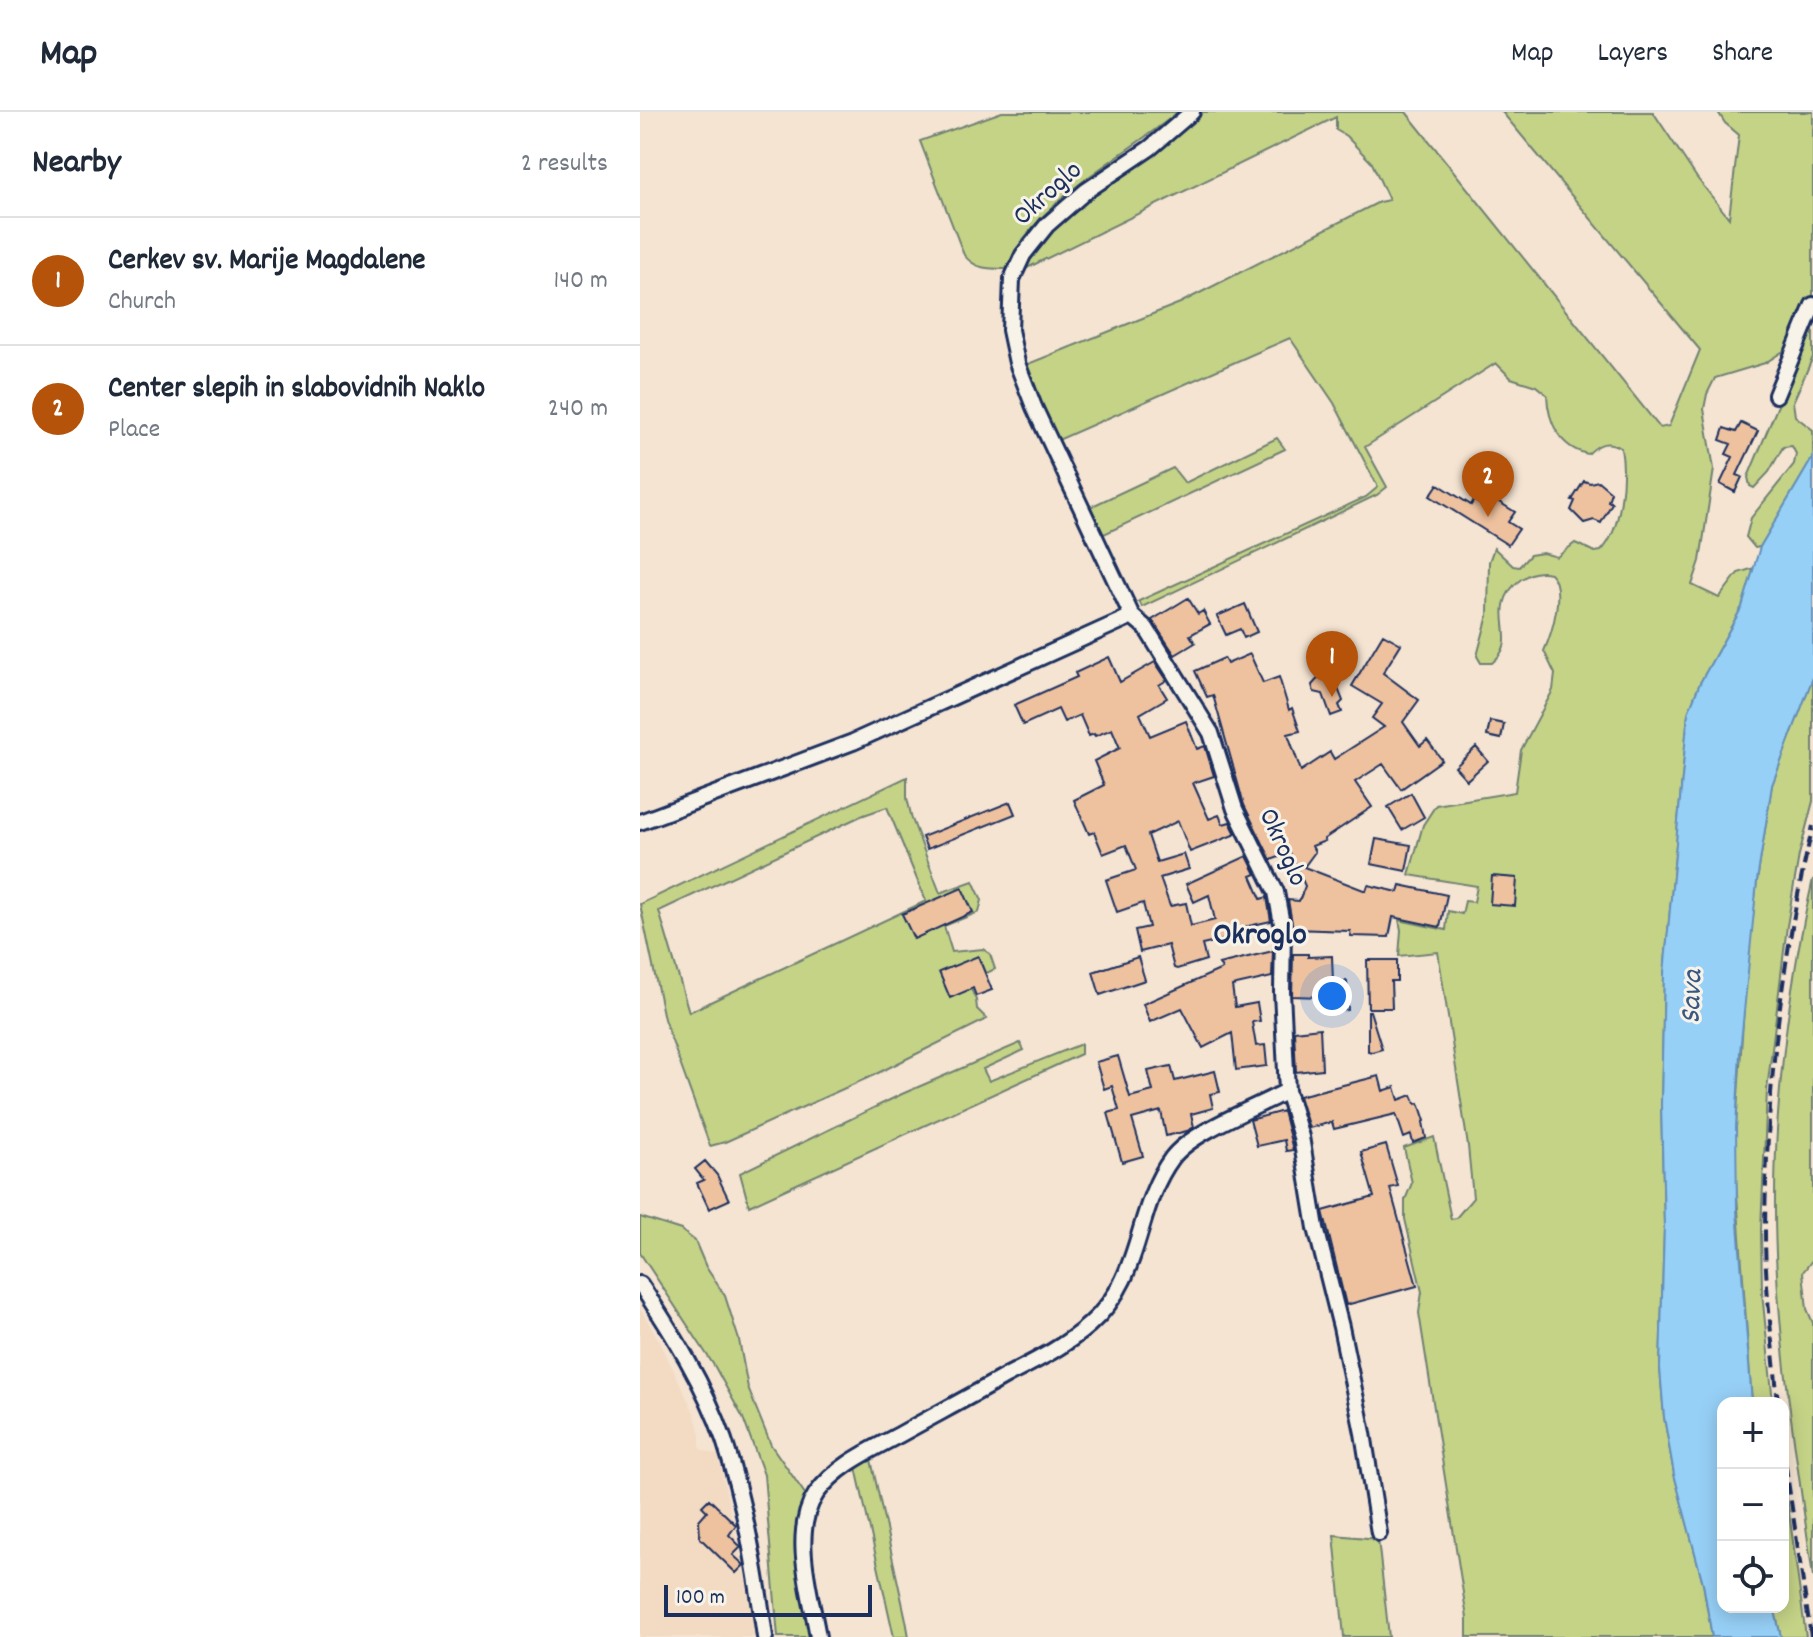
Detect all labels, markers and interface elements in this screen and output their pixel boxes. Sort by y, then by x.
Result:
text: Map [40,28,98,83]
text: Map [1511,35,1554,75]
text: Layers [1598,35,1668,75]
text: Share [1712,35,1773,75]
text: Nearby [32,140,121,189]
text: 2 results [521,146,608,183]
street label: Okroglo [1005,153,1093,237]
text: Cerkev sv. Marije Magdalene [108,241,426,284]
text: 1 [55,263,61,300]
text: 140 m [554,263,608,300]
text: Church [108,284,176,321]
text: Center slepih in slabovidnih Naklo [108,369,485,412]
text: 2 [52,391,64,428]
text: 240 m [548,391,608,428]
text: Place [108,412,160,449]
pin: 2 [1462,451,1514,517]
pin: 1 [1306,631,1358,697]
street label: Okroglo [1246,803,1316,893]
district label: Okroglo [1213,914,1307,960]
water label: Sava [1672,967,1716,1025]
your location [1312,976,1352,1016]
map controls [1717,1397,1789,1613]
button: + [1717,1397,1789,1469]
button: − [1717,1469,1789,1541]
button: locate [1717,1541,1789,1613]
scale bar [664,1581,872,1617]
text: 100 m [676,1583,725,1614]

